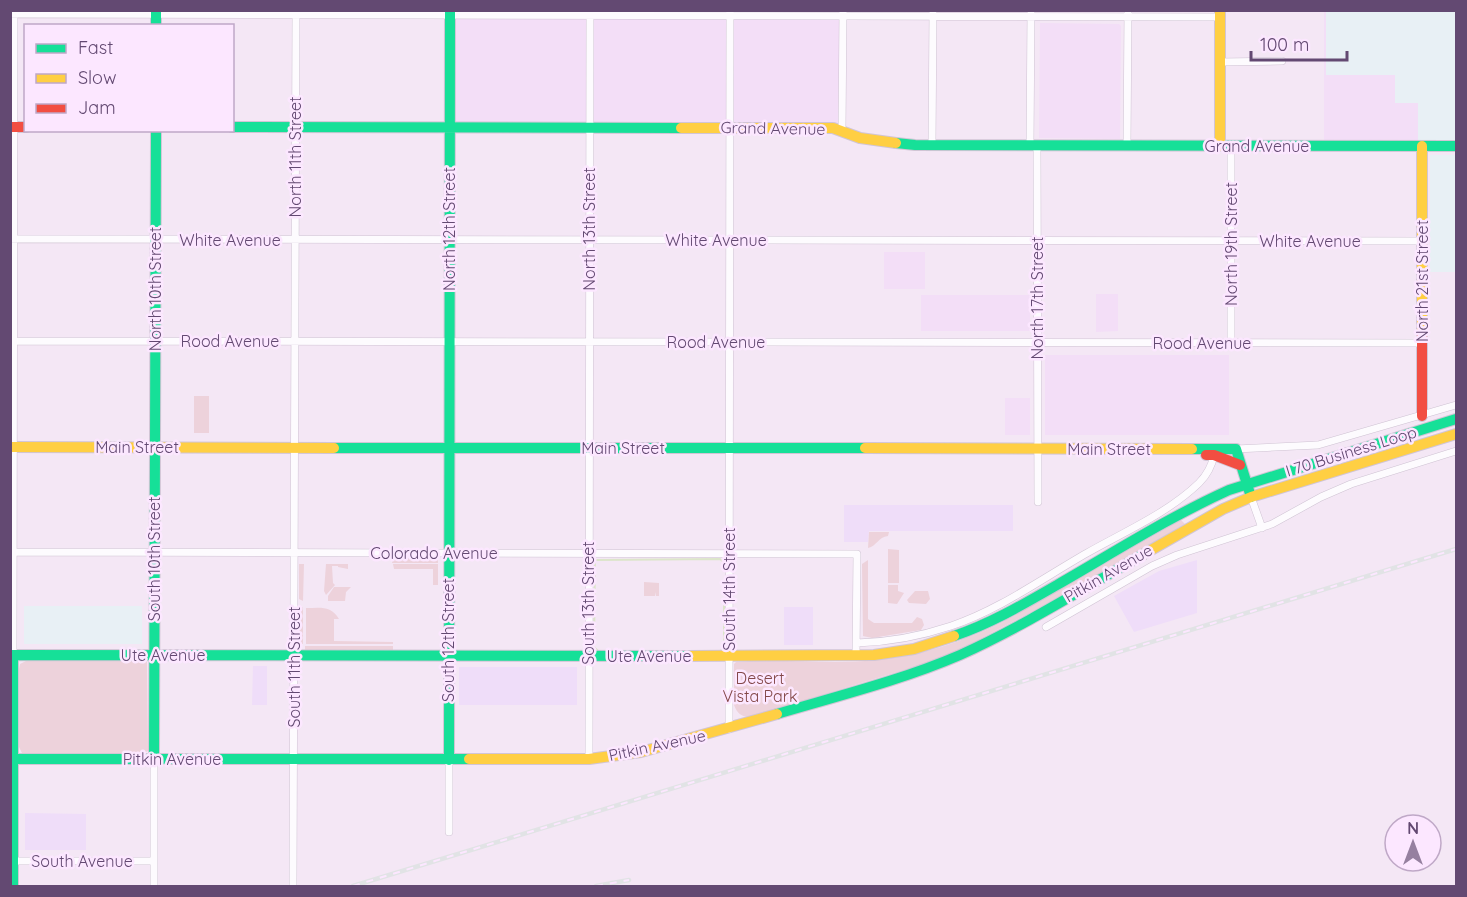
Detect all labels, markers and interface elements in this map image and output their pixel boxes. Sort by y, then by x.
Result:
legend [24,24,234,132]
scale bar [1251,24,1347,62]
text: 100 m [1260,33,1309,56]
text: Fast [78,36,113,59]
text: Slow [78,66,116,89]
text: Jam [78,96,116,119]
street label: North 11th Street [285,97,305,217]
street label: Grand Avenue [720,117,826,139]
street label: Grand Avenue [1205,136,1309,156]
street label: North 12th Street [439,167,459,291]
street label: North 13th Street [579,167,599,291]
street label: North 19th Street [1221,182,1241,306]
street label: North 21st Street [1412,220,1432,342]
street label: North 10th Street [145,227,165,351]
street label: White Avenue [179,230,281,250]
street label: White Avenue [665,230,767,250]
street label: White Avenue [1259,231,1361,251]
street label: North 17th Street [1027,236,1047,360]
street label: Rood Avenue [181,331,279,351]
street label: Rood Avenue [667,332,765,352]
street label: Rood Avenue [1153,333,1251,353]
street label: I 70 Business Loop [1283,422,1419,480]
street label: Main Street [95,437,179,457]
street label: Main Street [581,438,665,458]
street label: Main Street [1067,439,1151,459]
street label: South 10th Street [144,497,164,621]
street label: South 14th Street [719,527,739,651]
street label: Pitkin Avenue [1060,540,1156,606]
street label: South 13th Street [578,541,598,665]
street label: Colorado Avenue [370,543,498,563]
street label: South 12th Street [438,578,458,702]
street label: South 11th Street [284,606,304,728]
street label: Ute Avenue [121,645,205,665]
street label: Ute Avenue [607,646,691,666]
park label: Desert Vista Park [723,668,797,706]
street label: Pitkin Avenue [607,725,707,765]
street label: Pitkin Avenue [123,749,221,769]
north arrow [1383,813,1443,873]
text: N [1407,818,1419,838]
street label: South Avenue [31,851,133,871]

